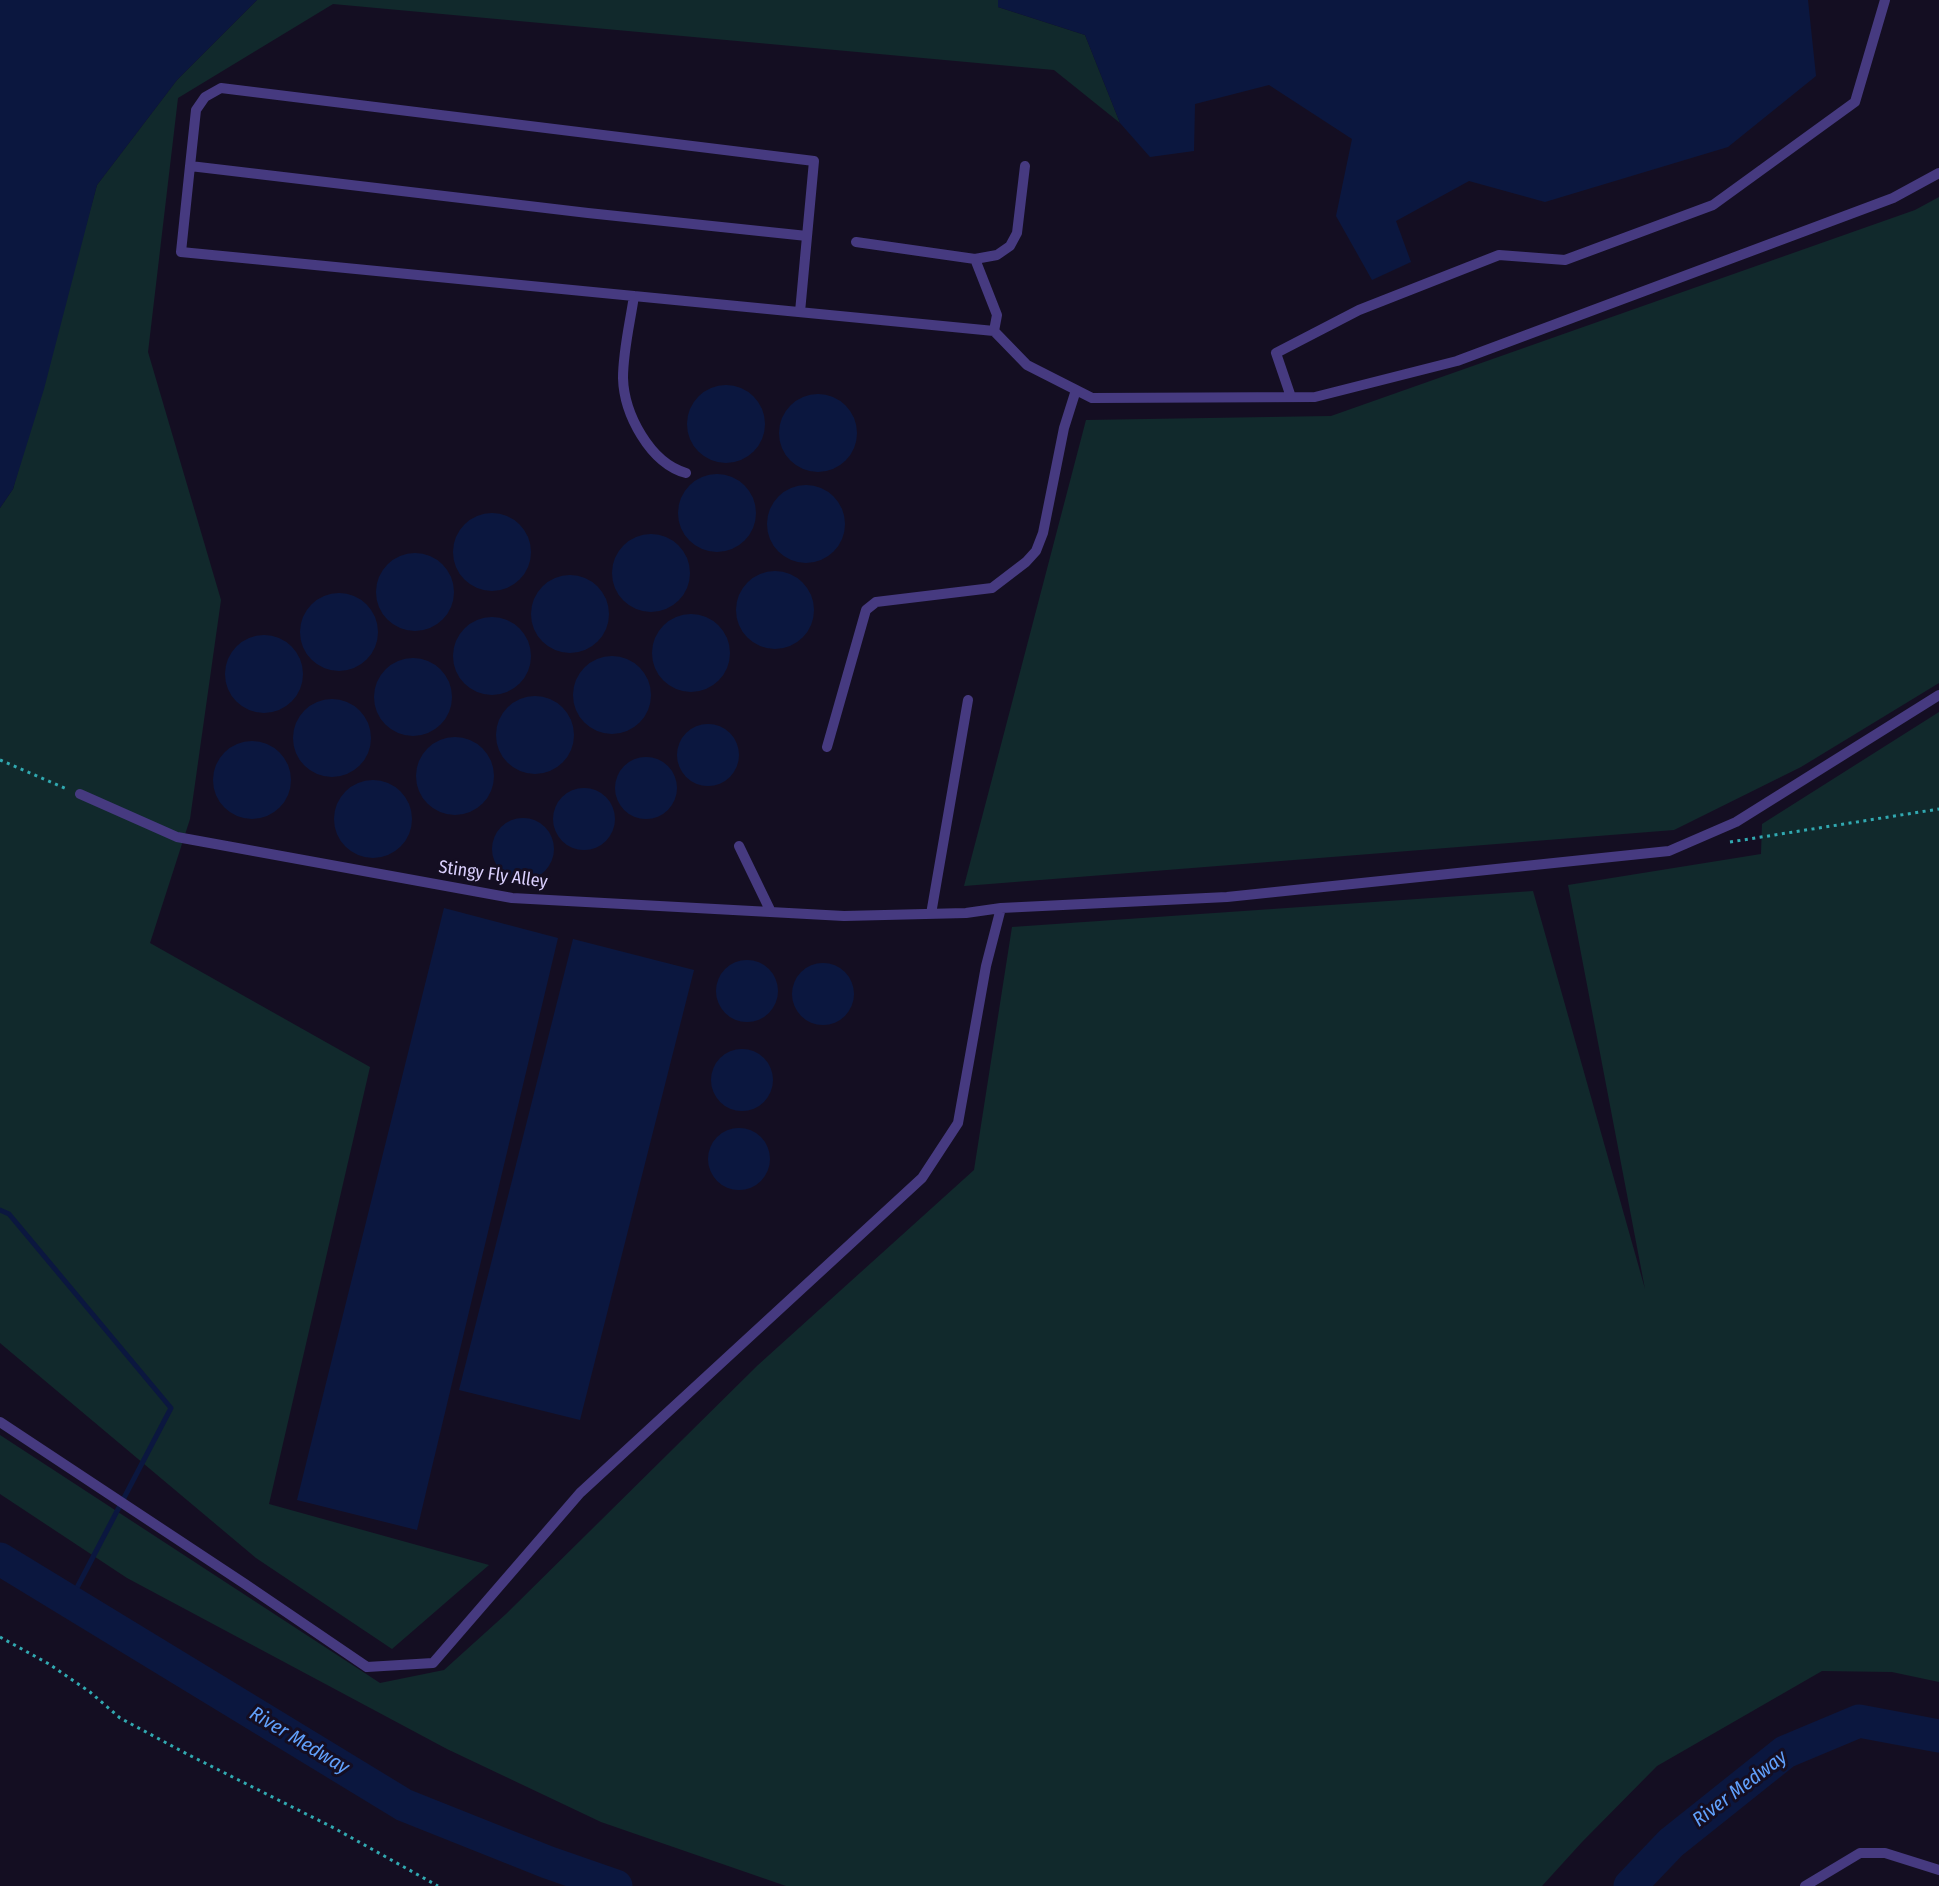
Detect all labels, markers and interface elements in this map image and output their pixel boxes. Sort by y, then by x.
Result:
street label: Stingy Fly Alley [437,857,549,893]
water label: River Medway [245,1702,353,1780]
water label: River Medway [1688,1746,1792,1832]

